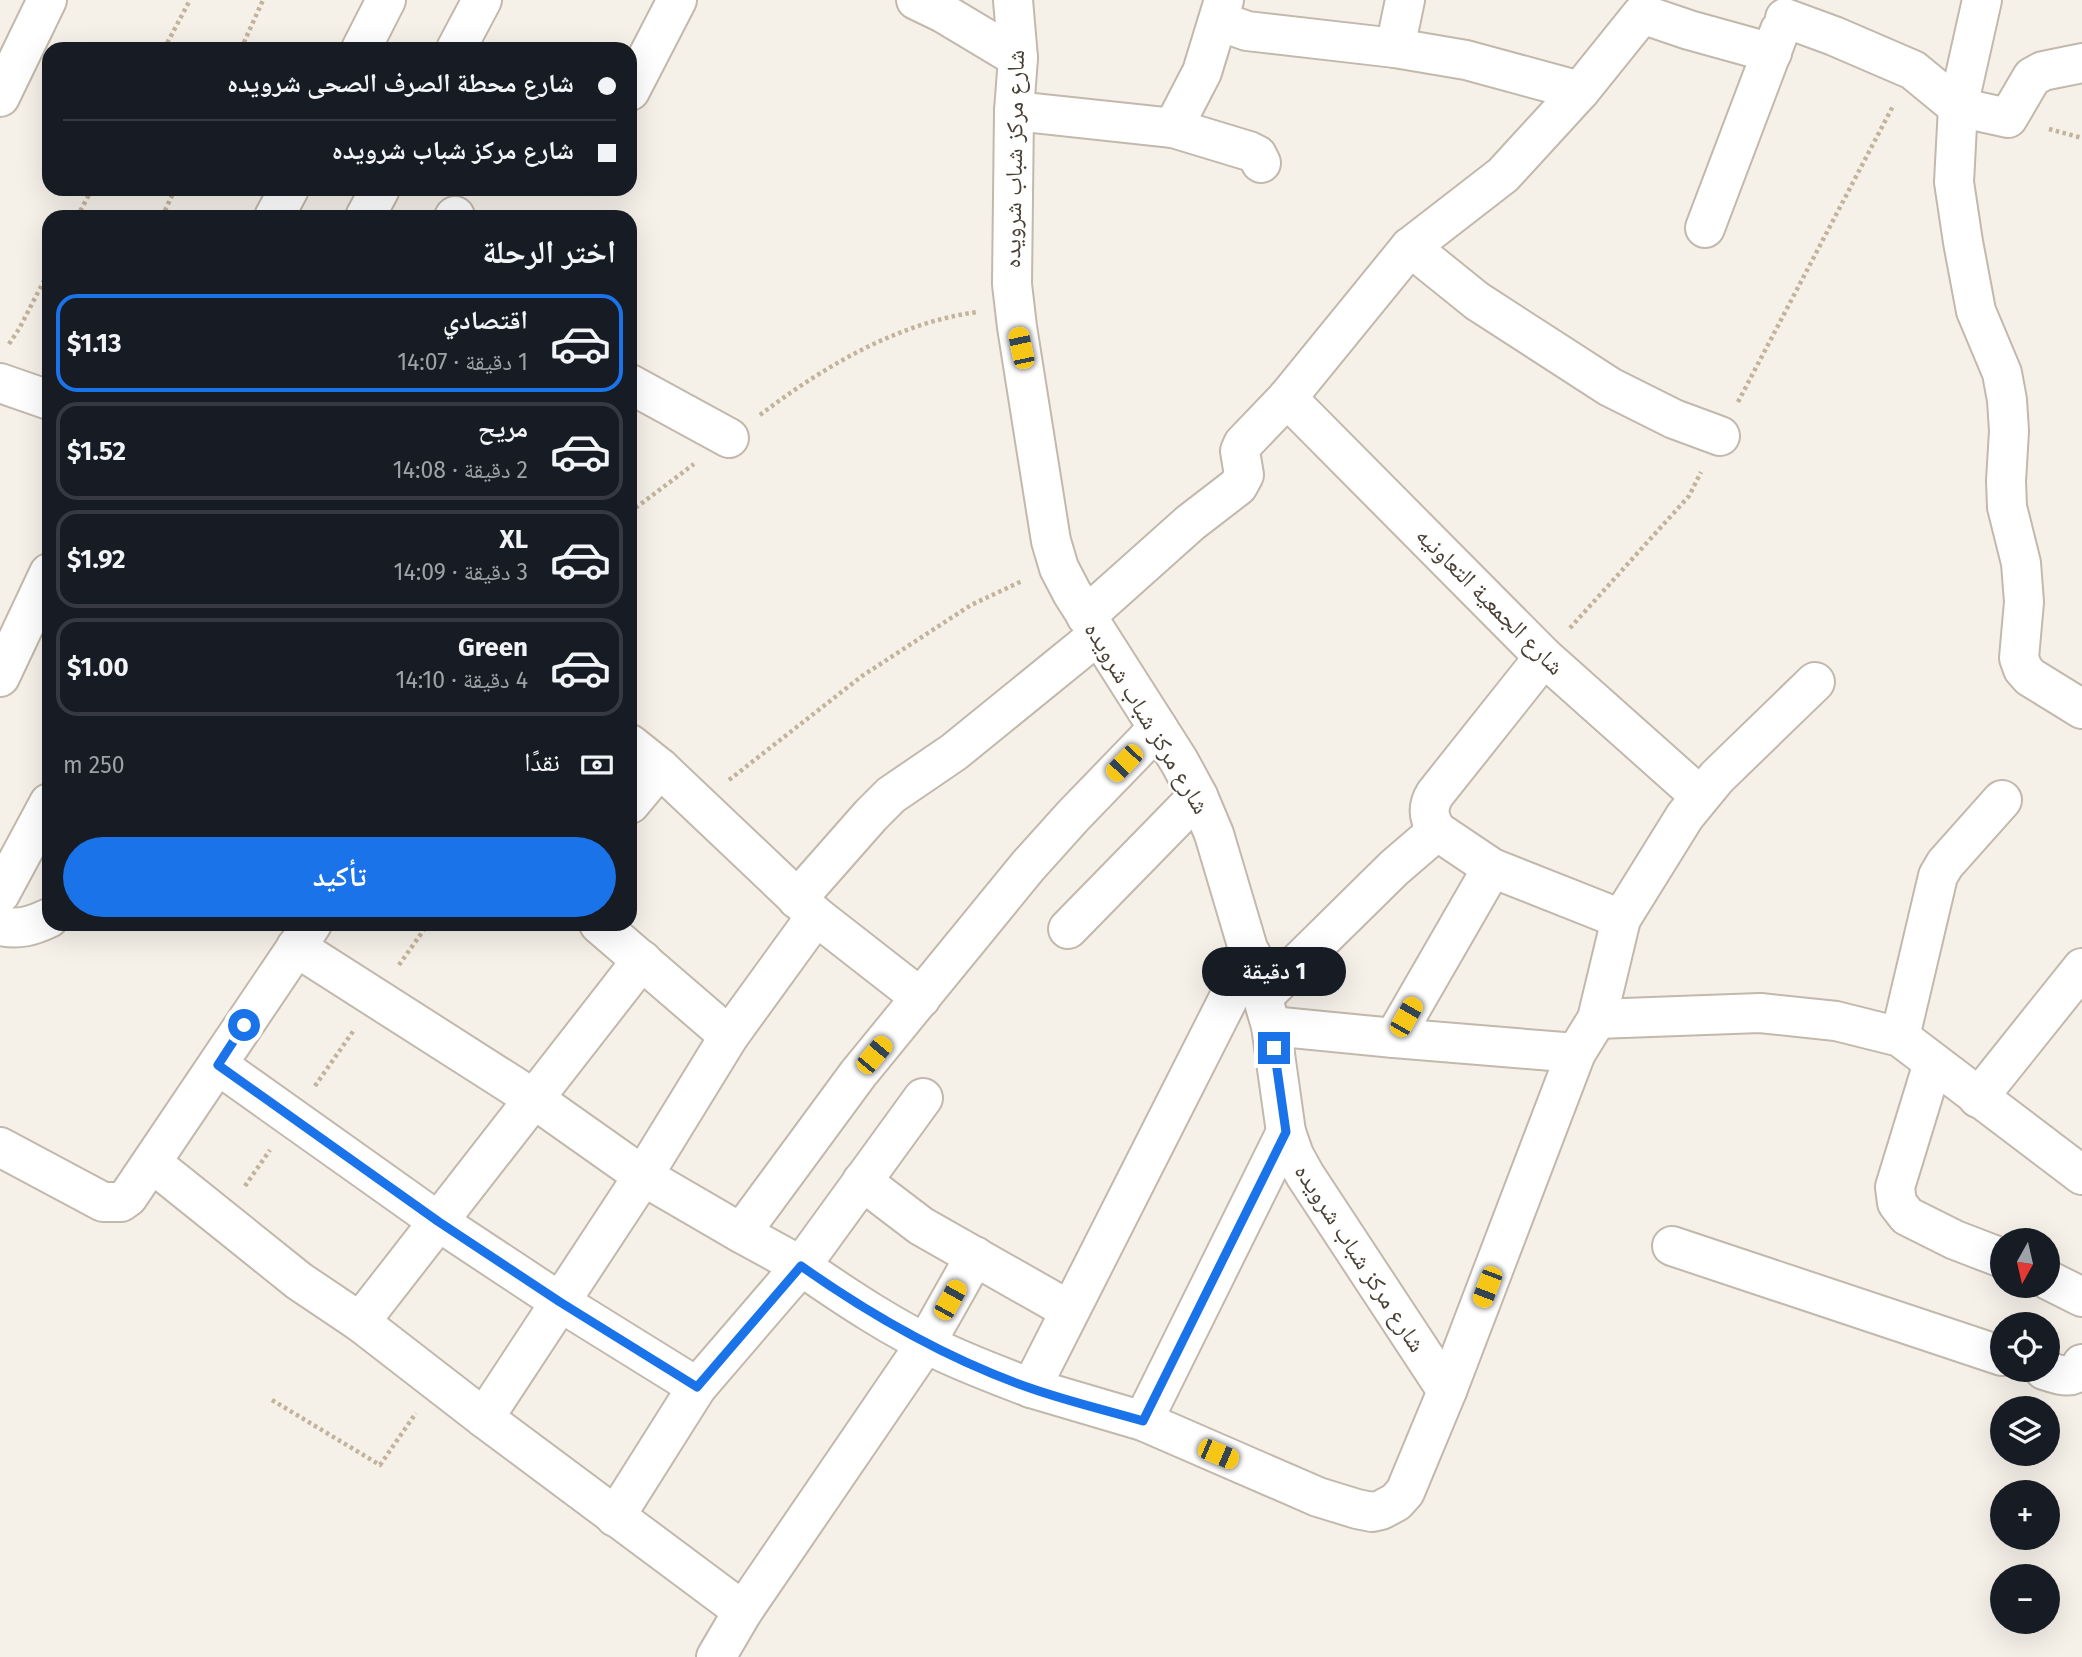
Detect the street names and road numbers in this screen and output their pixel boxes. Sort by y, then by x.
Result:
street label: شارع مركز شباب شرويده [998,50,1031,269]
street label: شارع الجمعية التعاونيه [1410,521,1570,681]
street label: شارع مركز شباب شرويده [1078,617,1215,819]
street label: شارع مركز شباب شرويده [1288,1159,1431,1358]

